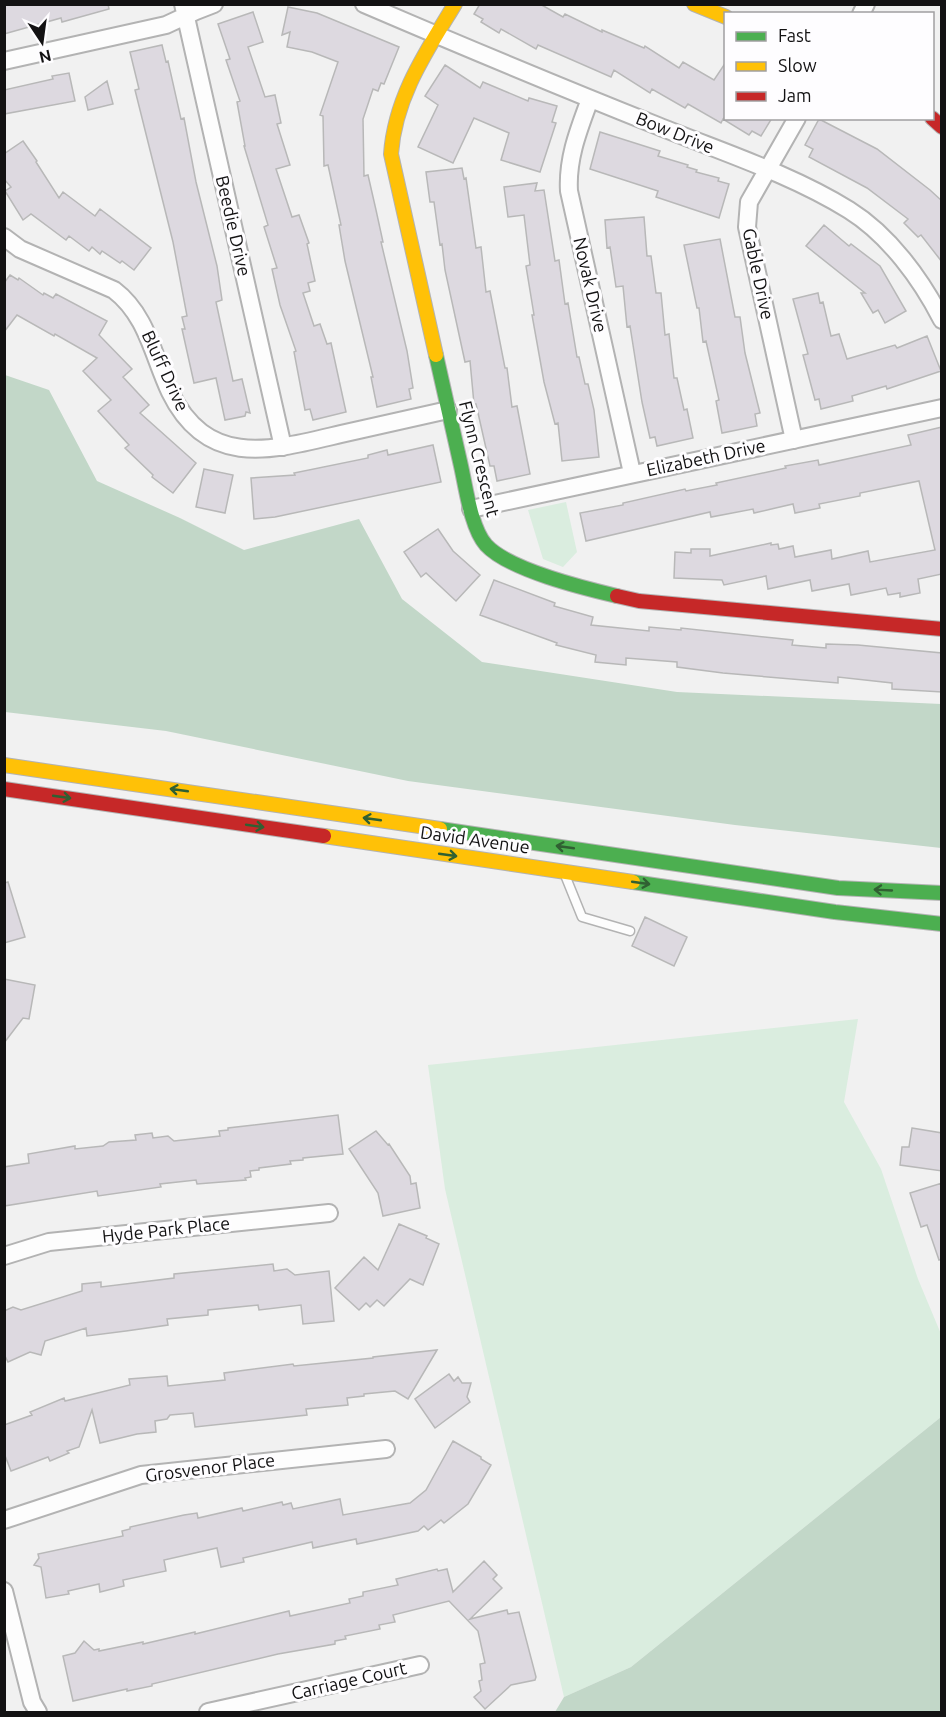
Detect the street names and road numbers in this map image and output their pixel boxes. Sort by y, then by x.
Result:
street label: Bow Drive [633,107,717,157]
street label: Beedie Drive [213,173,255,278]
street label: Gable Drive [740,226,778,321]
street label: Novak Drive [570,235,612,334]
street label: Bluff Drive [138,327,193,414]
street label: Flynn Crescent [456,399,504,519]
street label: Elizabeth Drive [644,435,767,479]
street label: David Avenue [419,821,531,857]
street label: Hyde Park Place [101,1212,231,1246]
street label: Grosvenor Place [144,1449,276,1485]
street label: Carriage Court [289,1657,408,1703]

